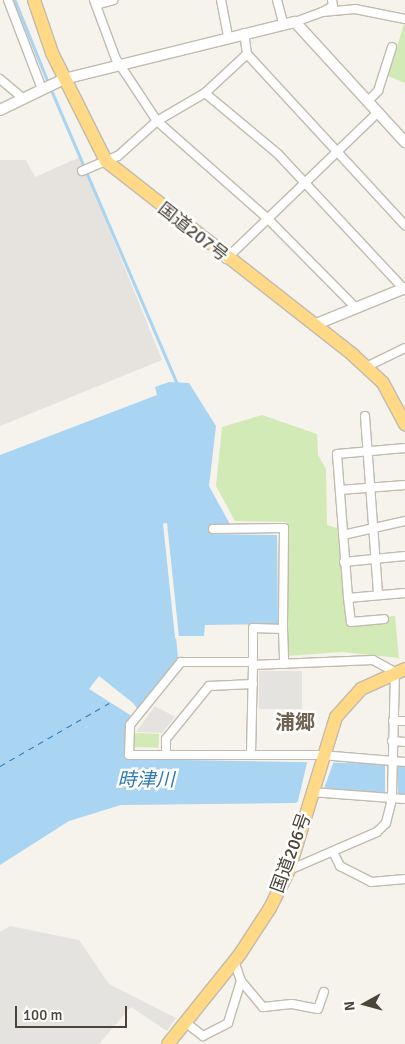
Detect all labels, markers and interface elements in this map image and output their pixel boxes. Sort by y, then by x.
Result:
street label: 国道207号 [154,198,232,266]
district label: 浦郷 [275,710,315,734]
water label: 時津川 [118,770,174,792]
street label: 国道206号 [267,810,315,896]
north arrow [340,979,390,1029]
scale bar [18,996,130,1028]
text: N [341,1000,359,1012]
text: 100 m [23,1006,63,1024]

